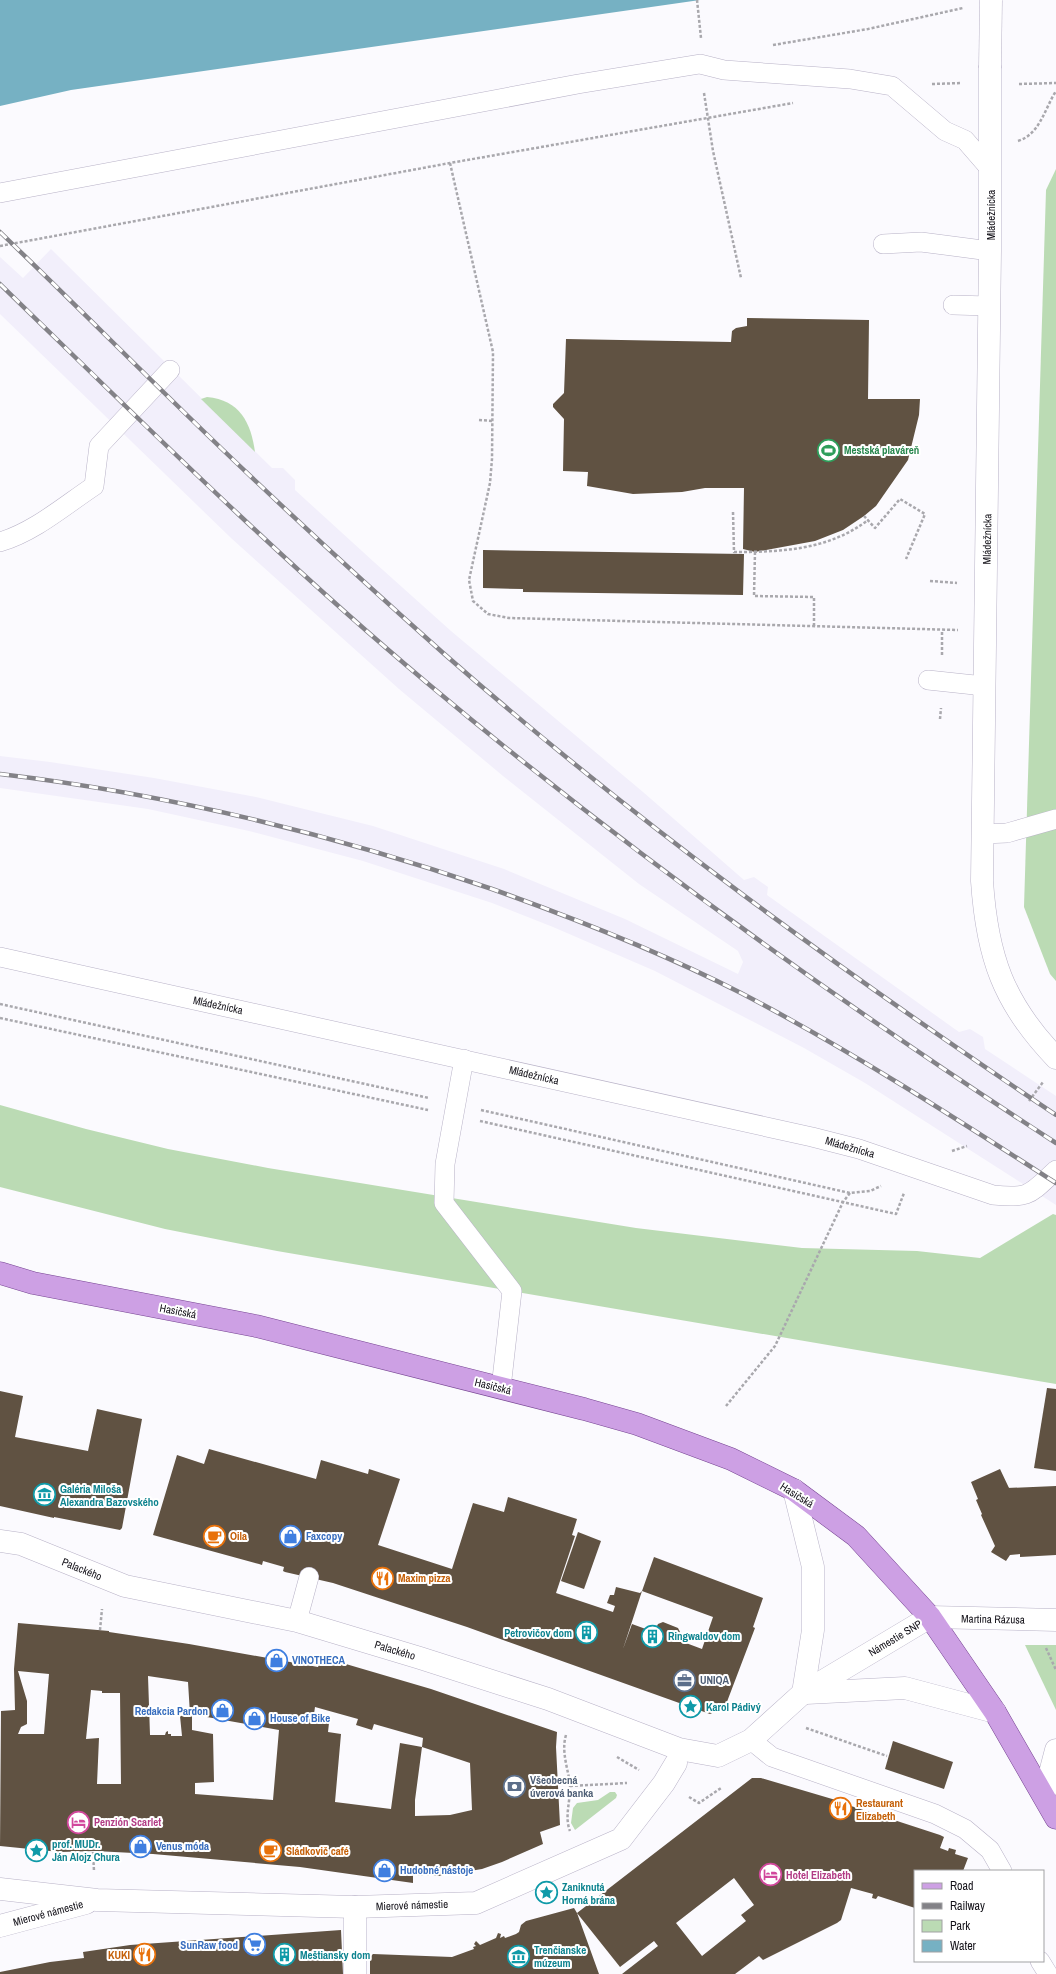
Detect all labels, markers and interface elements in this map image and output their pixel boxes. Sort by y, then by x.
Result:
street label: Mládežnícka [984,190,998,240]
sports icon: Mestská plaváreň [815,437,841,463]
place label: Mestská plaváreň [844,443,919,457]
street label: Mládežnícka [980,514,994,564]
street label: Mládežnícka [192,993,244,1017]
street label: Mládežnícka [508,1062,560,1088]
street label: Mládežnícka [824,1133,876,1161]
street label: Hasičská [158,1301,198,1321]
street label: Hasičská [473,1375,513,1397]
street label: Hasičská [778,1479,816,1511]
museum icon: Galéria Miloša Alexandra Bazovského [32,1482,58,1508]
place label: Galéria Miloša Alexandra Bazovského [60,1482,159,1509]
cafe icon: Oila [201,1523,227,1549]
shop icon: Faxcopy [277,1523,303,1549]
place label: Oila [230,1529,247,1543]
place label: Faxcopy [306,1529,342,1543]
street label: Palackého [60,1555,104,1583]
restaurant icon: Maxim pizza [370,1565,396,1591]
place label: Maxim pizza [398,1571,451,1585]
street label: Martina Rázusa [961,1611,1025,1627]
street label: Námestie SNP [866,1617,924,1659]
building icon: Petrovičov dom [574,1620,600,1646]
building icon: Ringwaldov dom [640,1623,666,1649]
place label: Petrovičov dom [504,1626,572,1640]
place label: Ringwaldov dom [668,1629,740,1643]
street label: Palackého [373,1637,417,1663]
shop icon: VINOTHECA [263,1647,289,1673]
place label: VINOTHECA [292,1653,346,1667]
office icon: UNIQA [672,1667,698,1693]
place label: UNIQA [700,1673,730,1687]
place icon: Karol Pádivý [677,1694,703,1720]
shop icon: Redakcia Pardon [210,1698,236,1724]
place label: Karol Pádivý [706,1700,761,1714]
place label: Redakcia Pardon [135,1704,208,1718]
shop icon: House of Bike [242,1705,268,1731]
place label: House of Bike [270,1711,330,1725]
bank icon: Všeobecná úverová banka [502,1773,528,1799]
place label: Všeobecná úverová banka [530,1773,593,1800]
restaurant icon: Restaurant Elizabeth [827,1796,853,1822]
place label: Restaurant Elizabeth [856,1796,903,1823]
hotel icon: Penzión Scarlet [65,1809,91,1835]
place label: Penzión Scarlet [94,1815,161,1829]
shop icon: Venus móda [128,1833,154,1859]
place icon: prof. MUDr. Ján Alojz Chura [23,1837,49,1863]
place label: prof. MUDr. Ján Alojz Chura [52,1837,120,1864]
cafe icon: Sládkovič café [257,1838,283,1864]
place label: Venus móda [156,1839,209,1853]
place label: Sládkovič café [286,1844,349,1858]
shop icon: Hudobné nástoje [372,1857,398,1883]
hotel icon: Hotel Elizabeth [757,1862,783,1888]
place label: Hudobné nástoje [400,1863,473,1877]
place label: Hotel Elizabeth [786,1868,851,1882]
legend [914,1870,1044,1962]
text: Road [950,1878,974,1894]
place icon: Zaniknutá Horná brána [534,1880,560,1906]
place label: Zaniknutá Horná brána [562,1880,615,1907]
street label: Mierové námestie [11,1897,85,1929]
street label: Mierové námestie [376,1897,448,1913]
text: Railway [950,1898,985,1914]
text: Park [950,1918,970,1934]
supermarket icon: SunRaw food [241,1932,267,1958]
place label: SunRaw food [180,1938,238,1952]
text: Water [950,1938,977,1954]
restaurant icon: KUKI [132,1942,158,1968]
building icon: Meštiansky dom [271,1942,297,1968]
museum icon: Trenčianske múzeum [505,1943,531,1969]
place label: Trenčianske múzeum [534,1943,586,1970]
place label: KUKI [108,1948,130,1962]
place label: Meštiansky dom [300,1948,370,1962]

